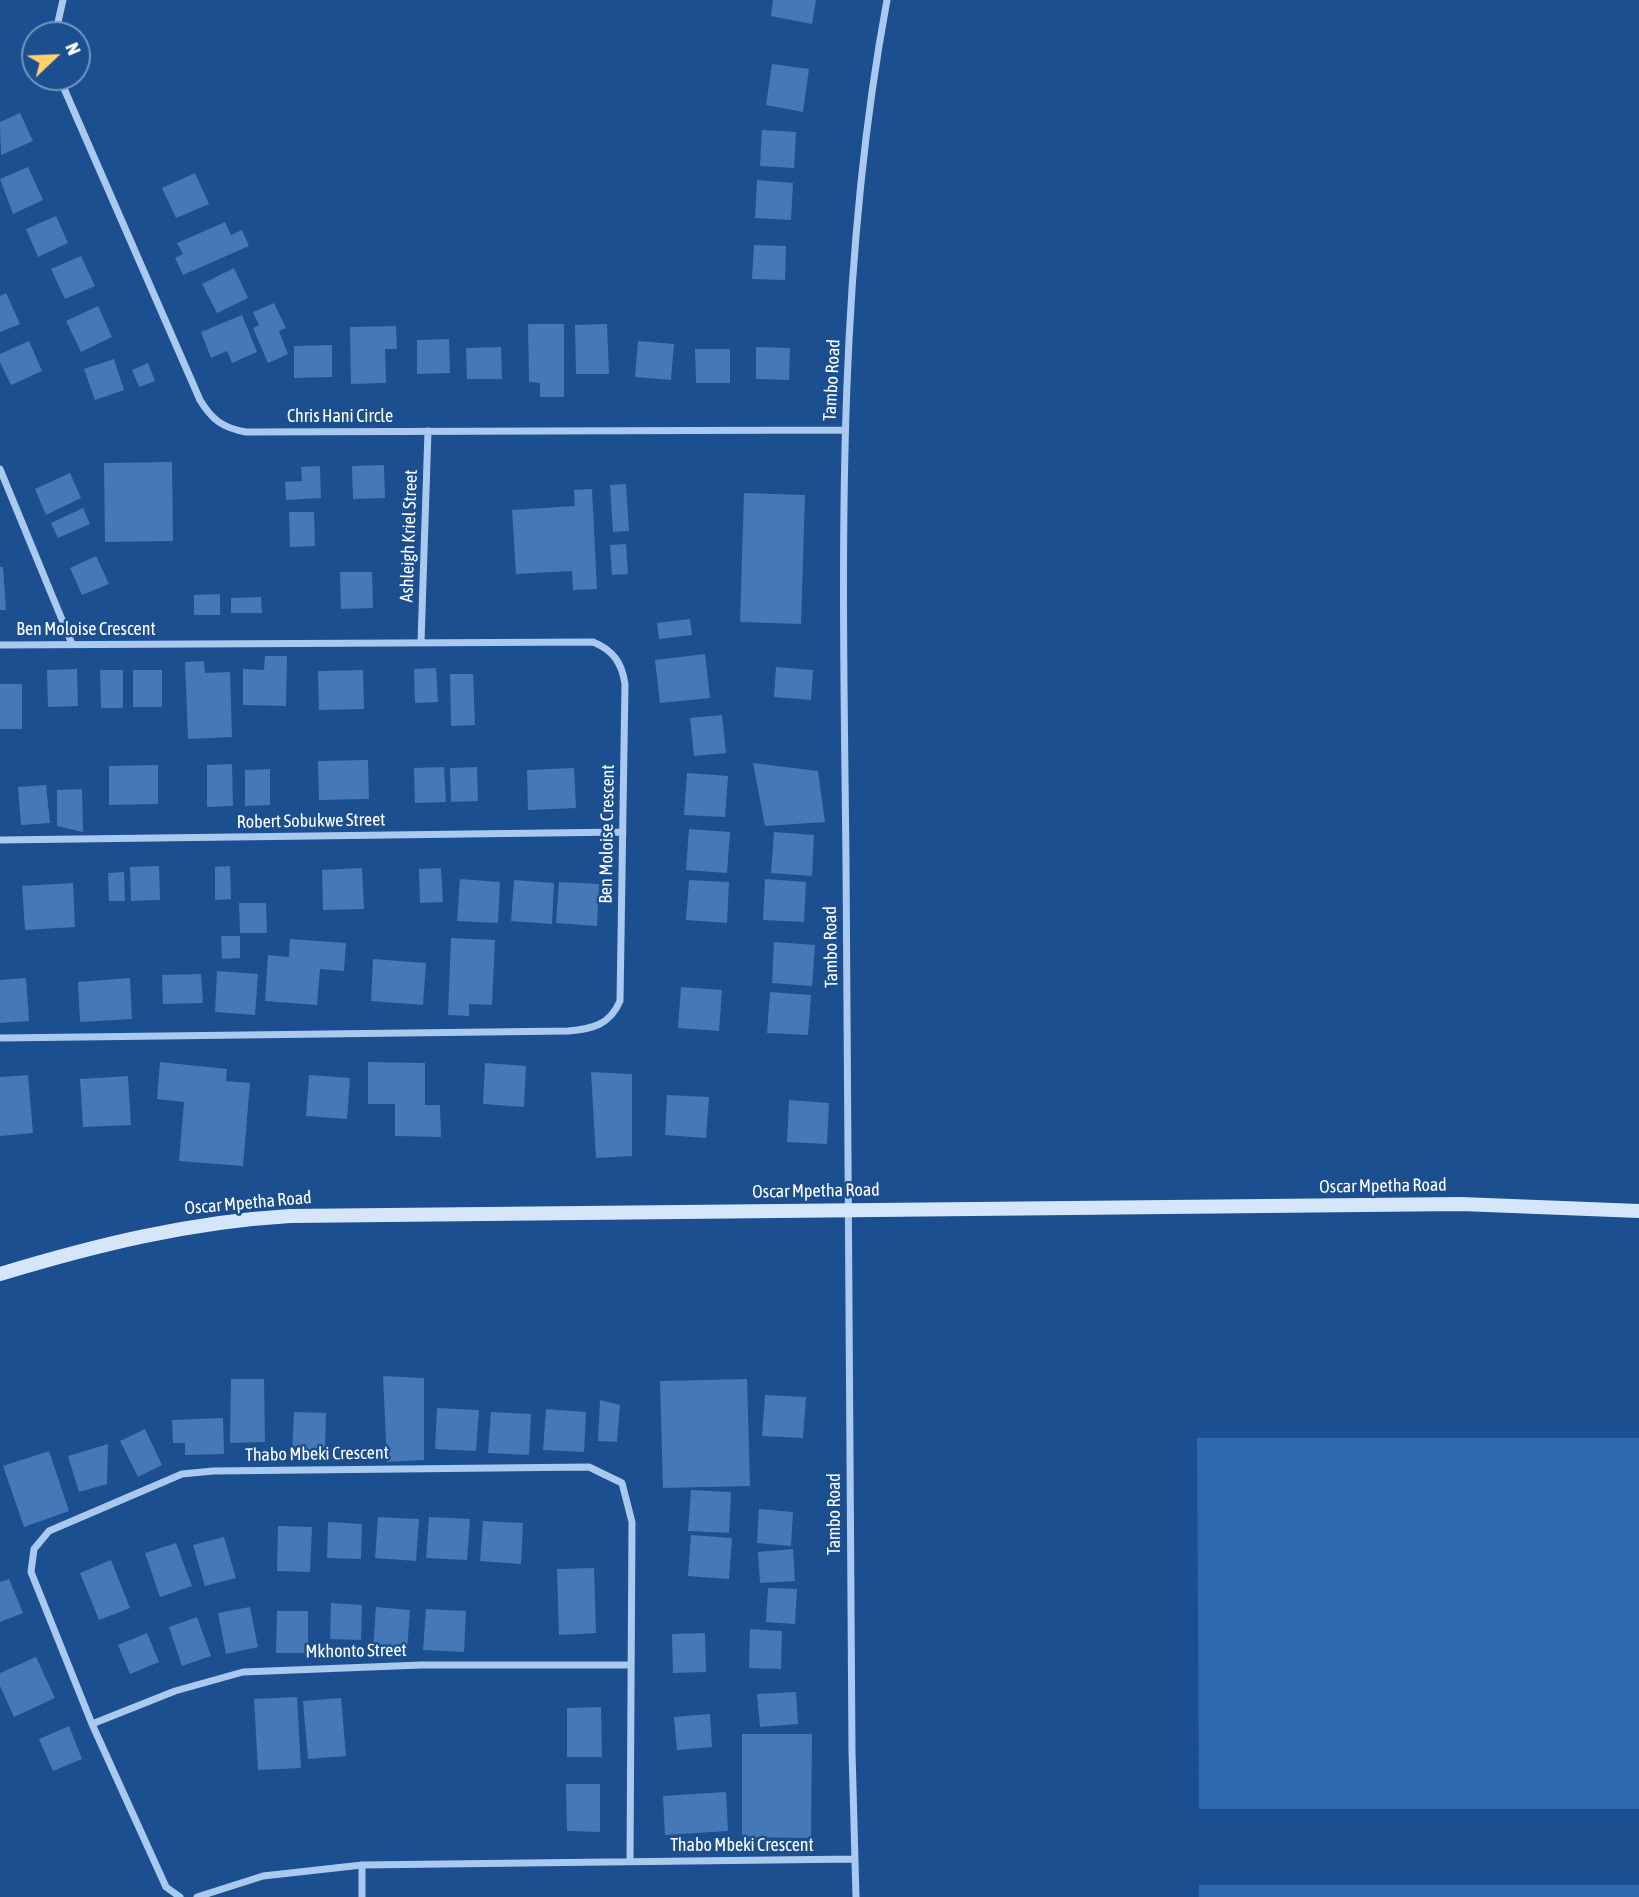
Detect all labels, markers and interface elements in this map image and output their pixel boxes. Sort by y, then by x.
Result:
north arrow [21,21,91,91]
text: N [61,39,86,58]
street label: Tambo Road [819,339,845,421]
street label: Chris Hani Circle [287,405,393,427]
street label: Ashleigh Kriel Street [396,469,422,603]
street label: Ben Moloise Crescent [16,618,156,640]
street label: Ben Moloise Crescent [595,764,619,904]
street label: Robert Sobukwe Street [236,809,386,833]
street label: Tambo Road [819,906,843,988]
street label: Oscar Mpetha Road [1319,1174,1447,1198]
street label: Oscar Mpetha Road [752,1179,880,1203]
street label: Oscar Mpetha Road [184,1187,312,1219]
street label: Thabo Mbeki Crescent [245,1442,389,1466]
street label: Tambo Road [823,1473,845,1555]
street label: Mkhonto Street [305,1639,407,1663]
street label: Thabo Mbeki Crescent [670,1834,814,1856]

